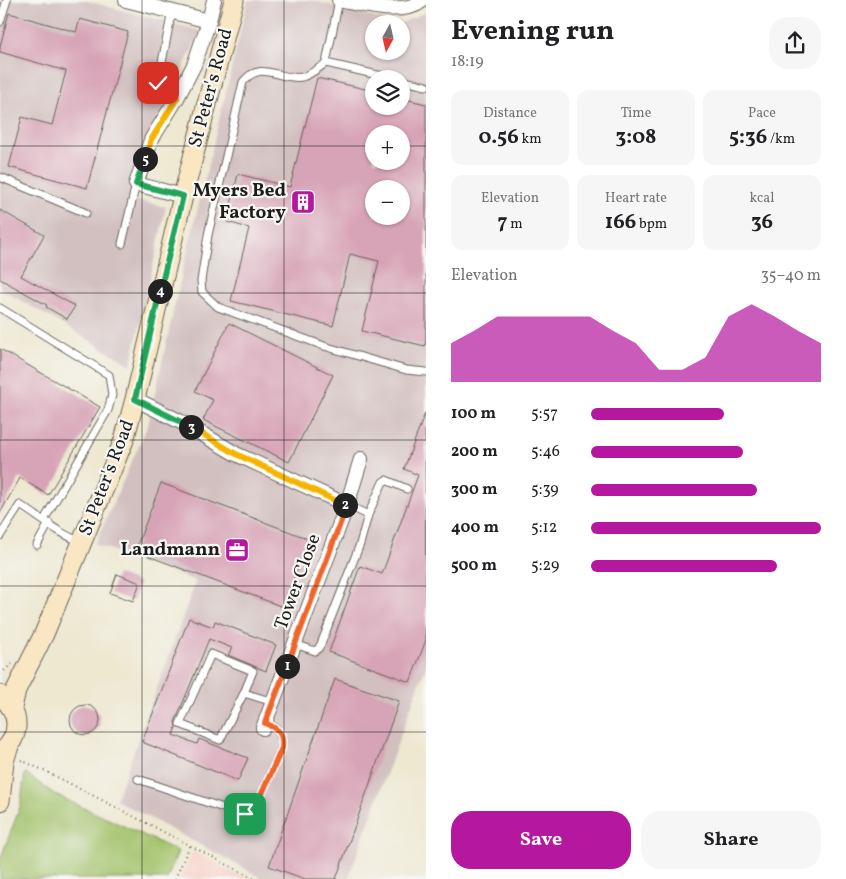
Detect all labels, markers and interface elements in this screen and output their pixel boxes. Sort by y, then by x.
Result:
text: Evening run [451,12,615,51]
north arrow [365,15,410,60]
map controls [365,15,410,225]
button: share [769,17,821,69]
street label: St Peter's Road [183,25,239,151]
text: 18:19 [451,51,484,73]
pin [137,62,179,104]
icon: check [144,69,172,97]
button: layers [365,70,410,115]
text: Distance [483,104,537,123]
text: Time [621,104,651,123]
text: Pace [748,104,776,123]
text: 0.56 [478,123,519,152]
text: 3:08 [615,123,657,152]
text: 5:36 [729,123,767,152]
button: + [365,125,410,170]
text: km [519,130,542,149]
text: /km [767,130,795,149]
pin: 5 [132,146,158,172]
text: 5 [142,150,149,169]
place label: Myers Bed Factory [193,178,286,226]
button: − [365,180,410,225]
building icon: Myers Bed Factory [290,189,316,215]
text: Elevation [481,189,539,208]
text: Heart rate [605,189,667,208]
text: kcal [750,189,774,208]
text: 7 [497,208,507,237]
text: 166 [605,208,636,237]
text: 36 [751,208,773,237]
text: m [507,215,523,234]
text: bpm [636,215,667,234]
text: Elevation [451,265,518,287]
text: 35–40 m [761,265,821,287]
pin: 4 [148,278,172,304]
text: 4 [156,282,165,301]
text: 100 m [451,403,496,425]
text: 5:57 [531,403,558,425]
pin: 3 [178,414,204,440]
street label: St Peter's Road [73,416,141,540]
text: 3 [188,418,195,437]
text: 200 m [451,441,498,463]
text: 5:46 [531,441,560,463]
text: 300 m [451,479,497,501]
text: 5:39 [531,479,559,501]
pin: 2 [332,492,358,518]
text: 2 [342,496,349,515]
text: 400 m [451,517,499,539]
text: 5:12 [531,517,557,539]
street label: Tower Close [269,530,327,634]
place label: Landmann [121,537,220,563]
office icon: Landmann [224,537,250,563]
text: 500 m [451,555,497,577]
text: 5:29 [531,555,559,577]
pin: 1 [274,654,300,678]
text: 1 [285,657,290,676]
pin [224,793,266,835]
icon: arrive [231,800,259,828]
button: Save [451,811,631,869]
button: Share [641,811,821,869]

